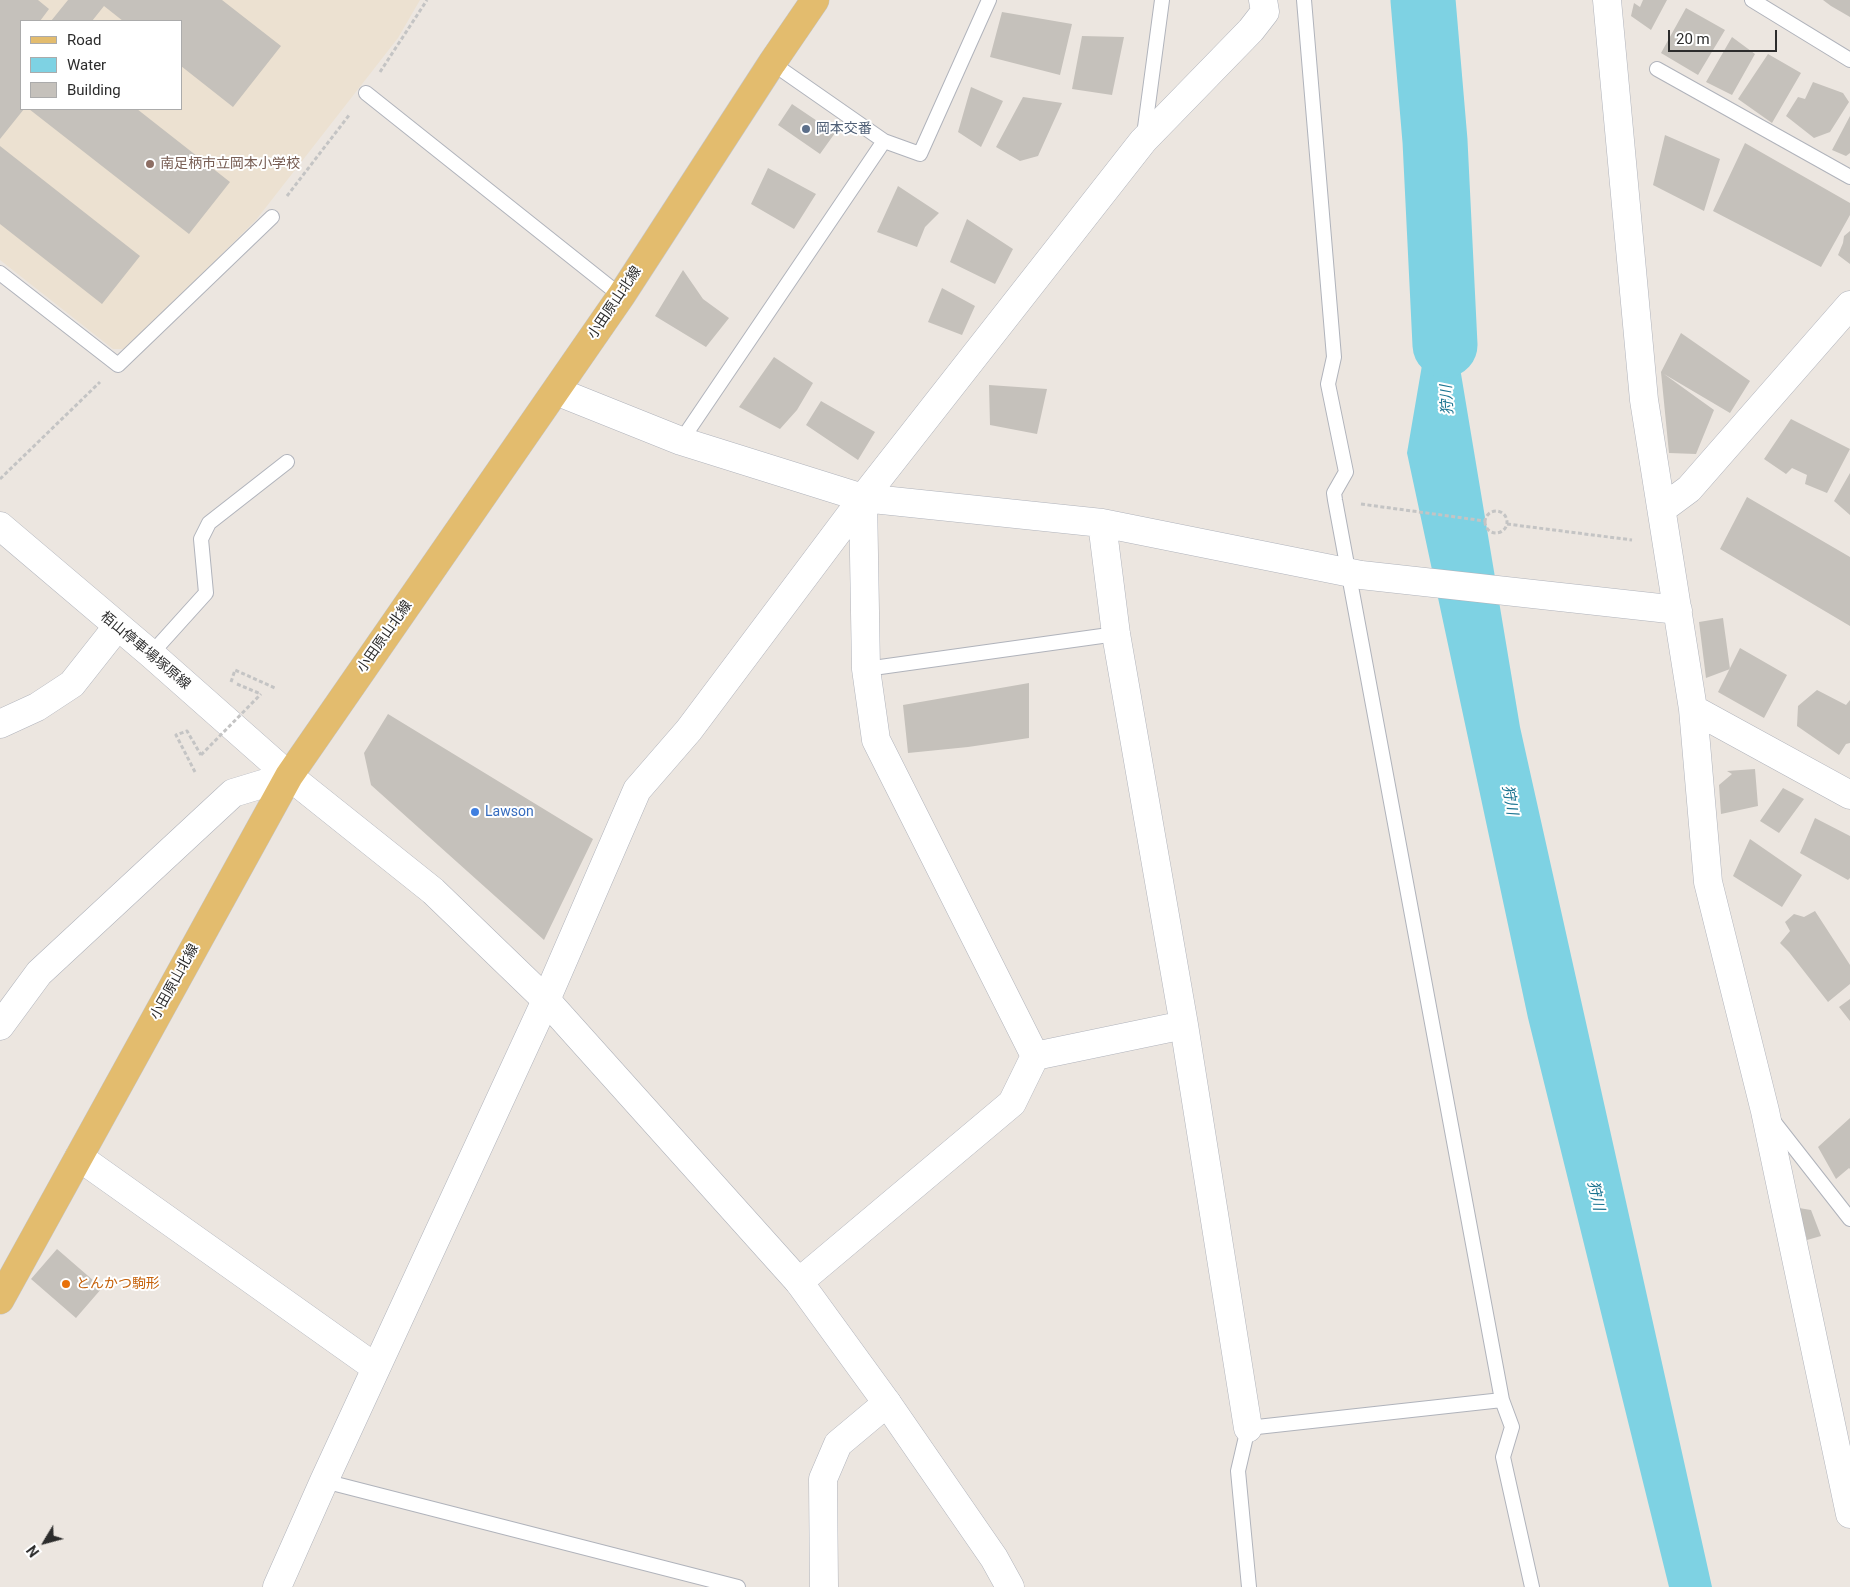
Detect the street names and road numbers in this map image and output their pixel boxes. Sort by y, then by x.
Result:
street label: 小田原山北線 [585,263,645,343]
street label: 小田原山北線 [354,598,416,676]
street label: 栢山停車場塚原線 [97,609,193,693]
street label: 小田原山北線 [147,941,203,1023]

